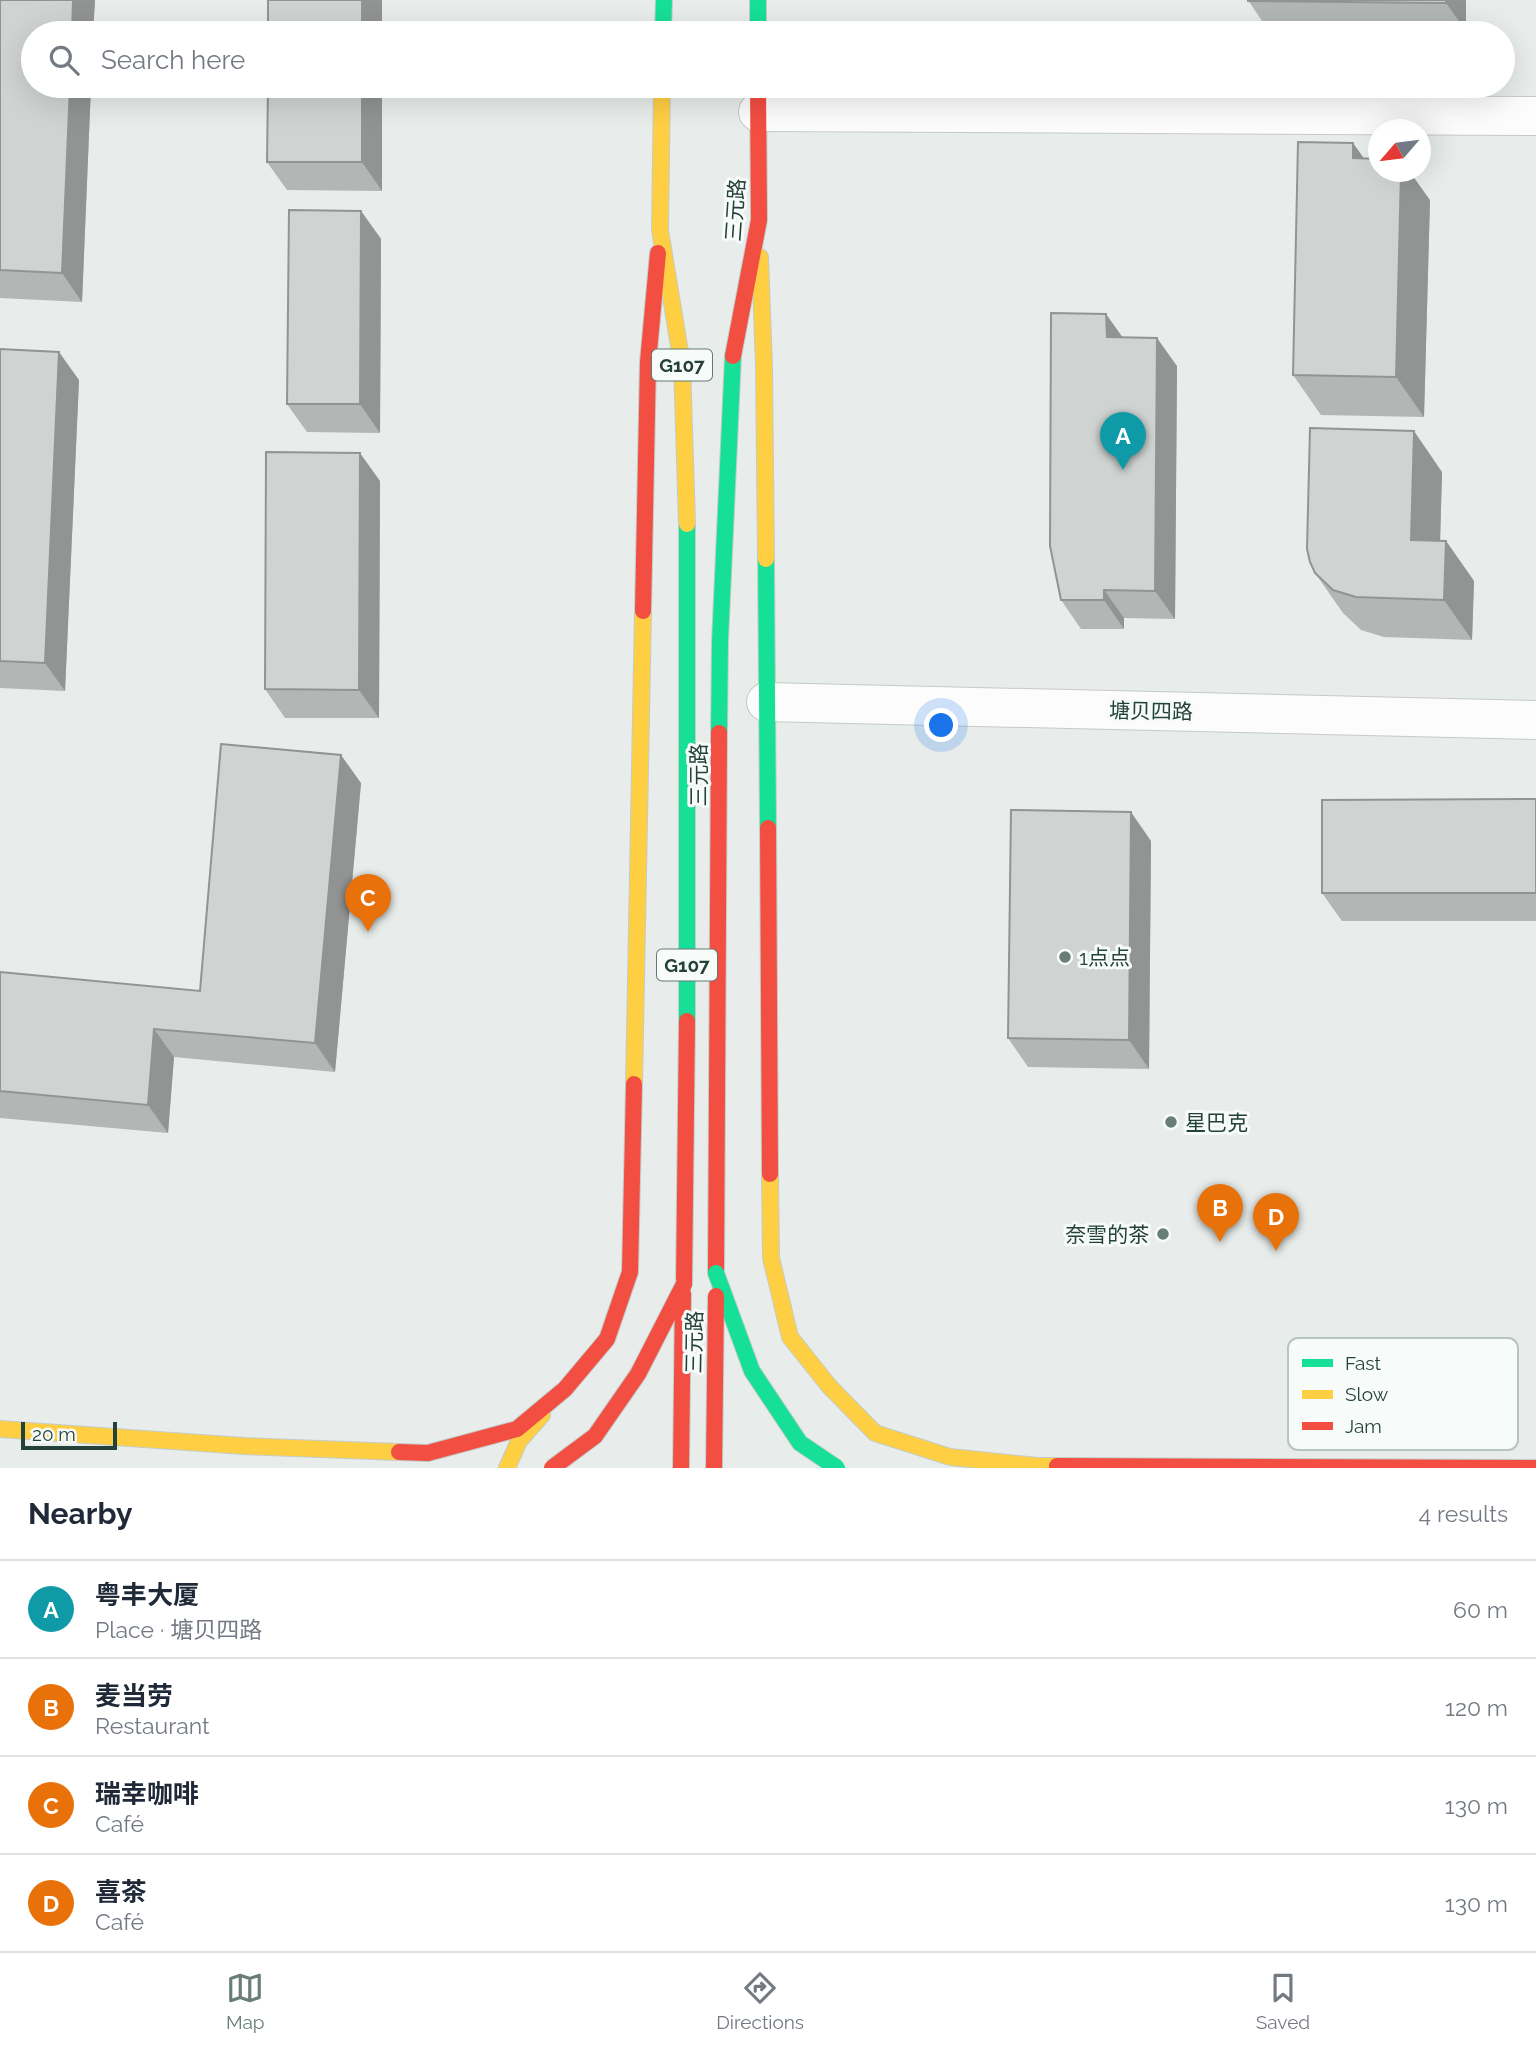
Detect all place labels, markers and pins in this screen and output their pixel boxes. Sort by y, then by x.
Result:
pin: A [1100,412,1146,470]
pin: C [345,874,391,932]
place label: 1点点 [1079,945,1130,970]
marker: 1点点 [1057,949,1073,965]
place label: 星巴克 [1185,1110,1248,1135]
marker: 星巴克 [1163,1114,1179,1130]
pin: B [1197,1184,1243,1242]
pin: D [1253,1193,1299,1251]
place label: 奈雪的茶 [1065,1222,1149,1247]
marker: 奈雪的茶 [1155,1226,1171,1242]

